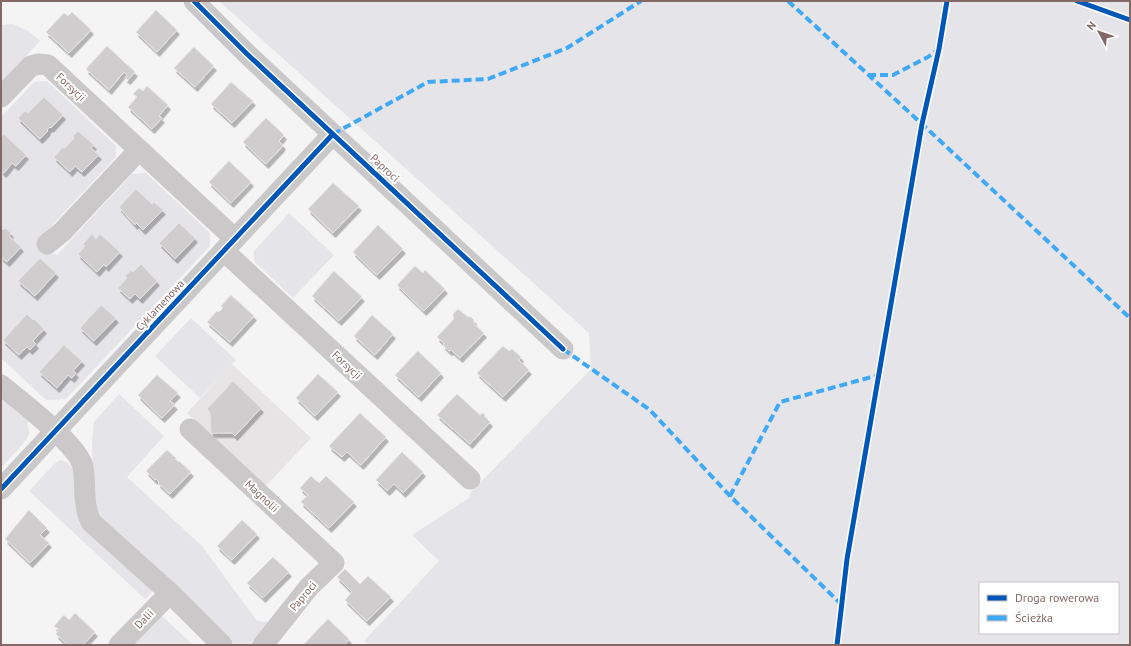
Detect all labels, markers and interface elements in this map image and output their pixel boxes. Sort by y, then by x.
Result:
north arrow [1079,12,1119,52]
text: N [1084,18,1099,33]
street label: Forsycji [53,70,89,104]
street label: Paproci [368,151,403,185]
street label: Cyklamenowa [133,277,187,333]
street label: Forsycji [329,348,365,382]
street label: Magnolii [242,477,282,515]
street label: Paproci [286,578,320,614]
legend [979,582,1119,634]
text: Droga rowerowa [1015,590,1099,605]
street label: Dalii [131,606,157,632]
text: Ścieżka [1015,610,1053,625]

